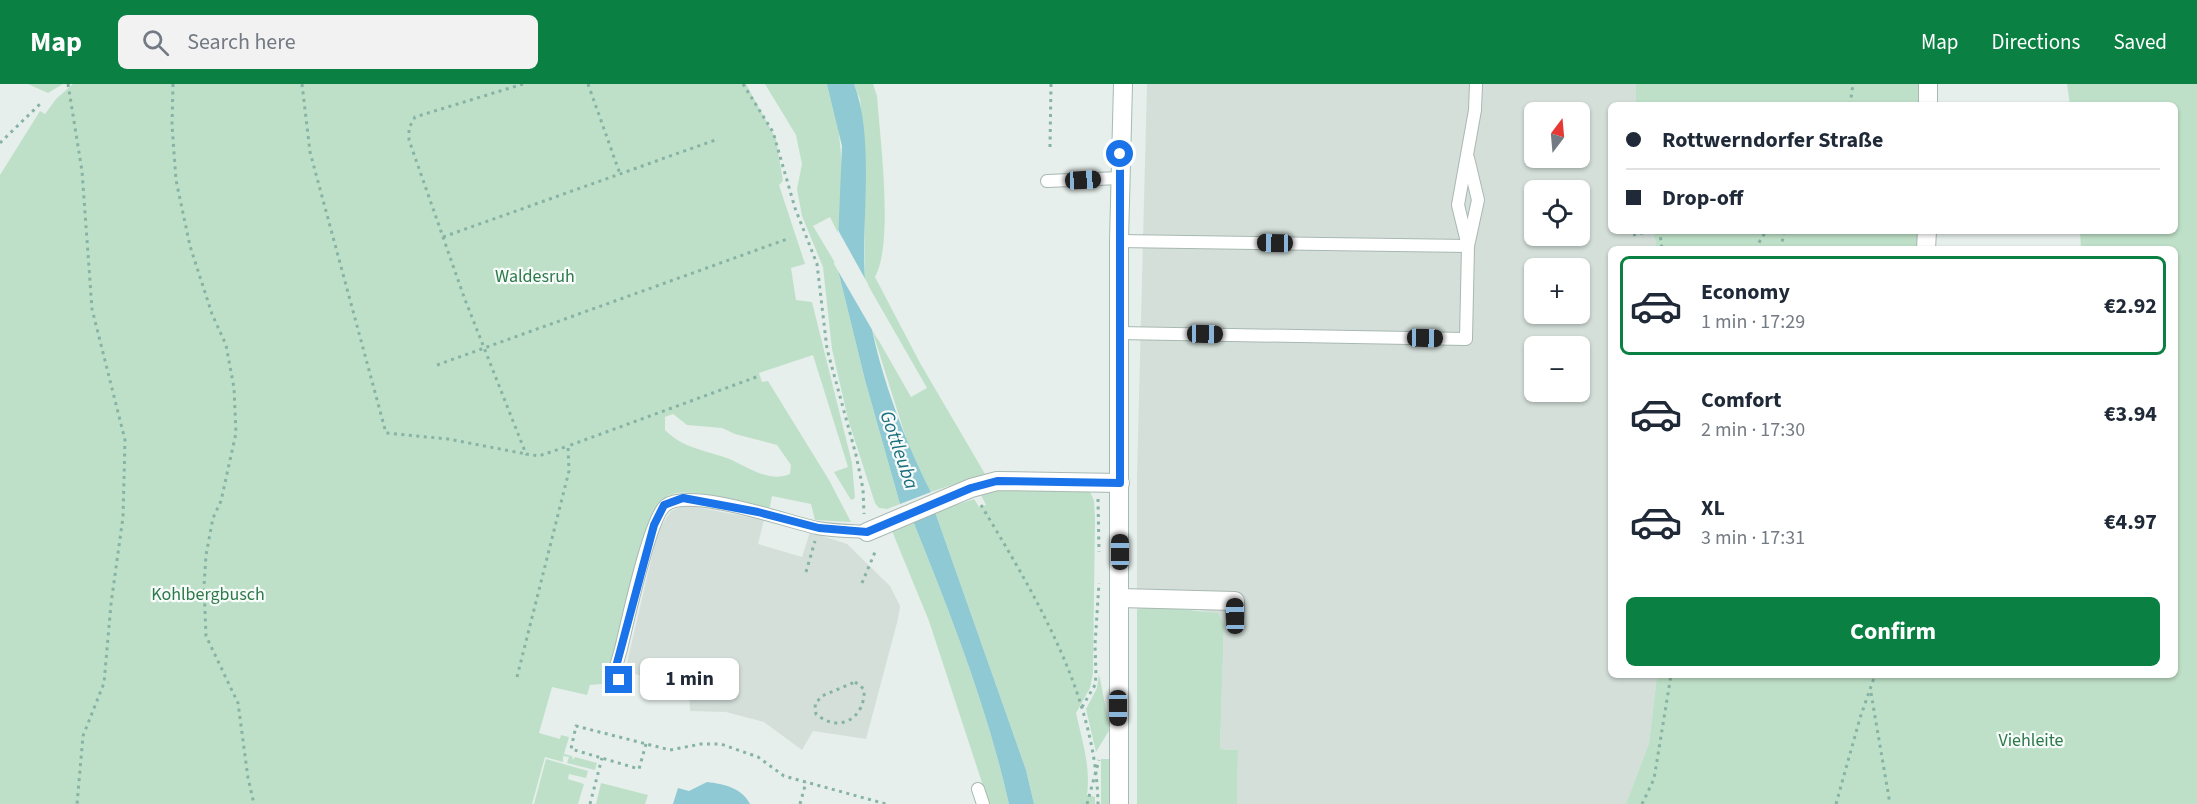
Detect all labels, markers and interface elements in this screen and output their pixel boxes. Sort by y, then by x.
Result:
search box [118,15,538,69]
text: Map [30,22,82,62]
icon: search [139,26,172,59]
text: Search here [187,26,296,58]
text: Map [1921,27,1959,57]
text: Directions [1992,27,2080,57]
text: Saved [2113,27,2167,57]
north arrow [1524,102,1590,168]
map controls [1524,102,1590,402]
text: Rottwerndorfer Straße [1662,124,1883,156]
route start [1106,140,1133,167]
car [1065,170,1101,190]
button: locate [1524,180,1590,246]
text: Drop-off [1662,182,1743,214]
car [1257,234,1293,252]
button: + [1524,258,1590,324]
park label: Waldesruh [495,264,575,289]
text: Economy [1701,276,1790,308]
icon: car [1629,279,1683,333]
text: €2.92 [2104,290,2157,322]
text: 1 min · 17:29 [1701,308,1805,336]
car [1187,325,1223,343]
car [1407,329,1443,347]
button: − [1524,336,1590,402]
text: Comfort [1701,384,1782,416]
icon: car [1629,387,1683,441]
text: €3.94 [2104,398,2157,430]
water label: Gottleuba [873,407,926,493]
text: 2 min · 17:30 [1701,416,1805,444]
text: XL [1701,492,1725,524]
icon: car [1629,495,1683,549]
text: €4.97 [2104,506,2157,538]
text: 3 min · 17:31 [1701,524,1805,552]
car [1111,534,1129,570]
park label: Kohlbergbusch [151,582,265,607]
button: Confirm [1626,597,2160,666]
car [1226,598,1244,634]
callout: 1 min [640,659,739,701]
text: 1 min [665,665,714,693]
route end [605,666,632,693]
car [1109,690,1127,726]
park label: Viehleite [1998,728,2064,753]

